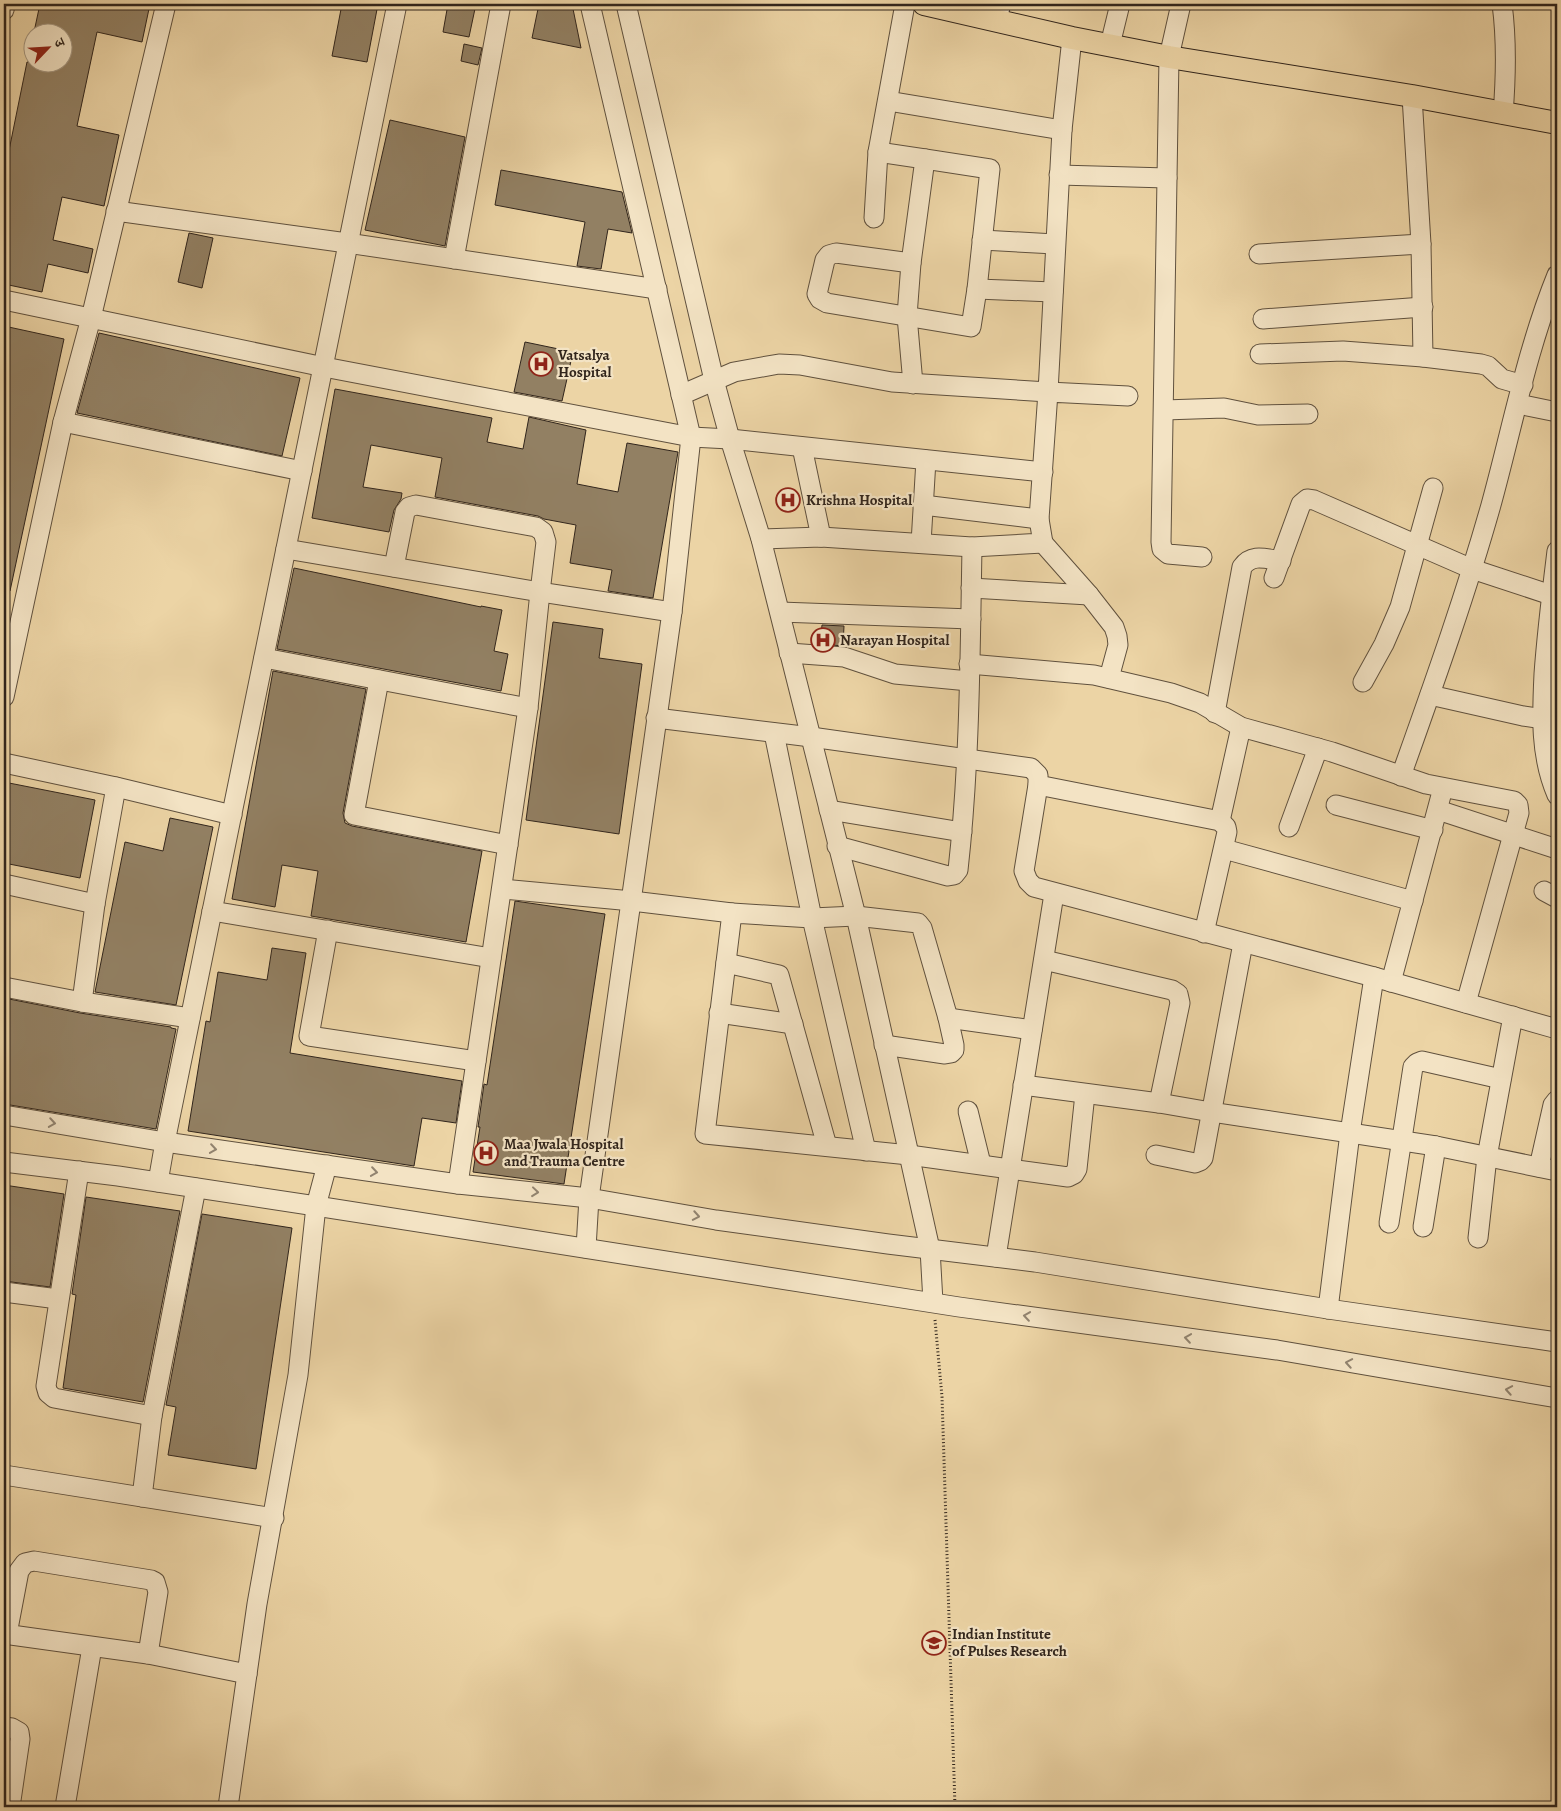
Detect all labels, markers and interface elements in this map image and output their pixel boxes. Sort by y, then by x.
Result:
north arrow [22,22,72,72]
text: उ [49,35,70,51]
place label: Vatsalya Hospital [557,345,611,382]
hospital icon: Vatsalya Hospital [528,351,554,377]
hospital icon: Krishna Hospital [775,487,801,513]
place label: Krishna Hospital [806,490,912,510]
hospital icon: Narayan Hospital [810,627,836,653]
place label: Narayan Hospital [840,630,949,650]
one-way arrow [47,1118,56,1128]
place label: Maa Jwala Hospital and Trauma Centre [504,1134,625,1171]
hospital icon: Maa Jwala Hospital and Trauma Centre [473,1140,499,1166]
one-way arrow [209,1143,218,1153]
one-way arrow [370,1166,378,1177]
one-way arrow [532,1186,540,1197]
one-way arrow [692,1211,700,1221]
one-way arrow [1023,1311,1031,1322]
one-way arrow [1184,1333,1192,1344]
one-way arrow [1345,1358,1353,1368]
one-way arrow [1505,1386,1514,1396]
place label: Indian Institute of Pulses Research [952,1624,1067,1661]
school or university icon: Indian Institute of Pulses Research [921,1630,947,1656]

